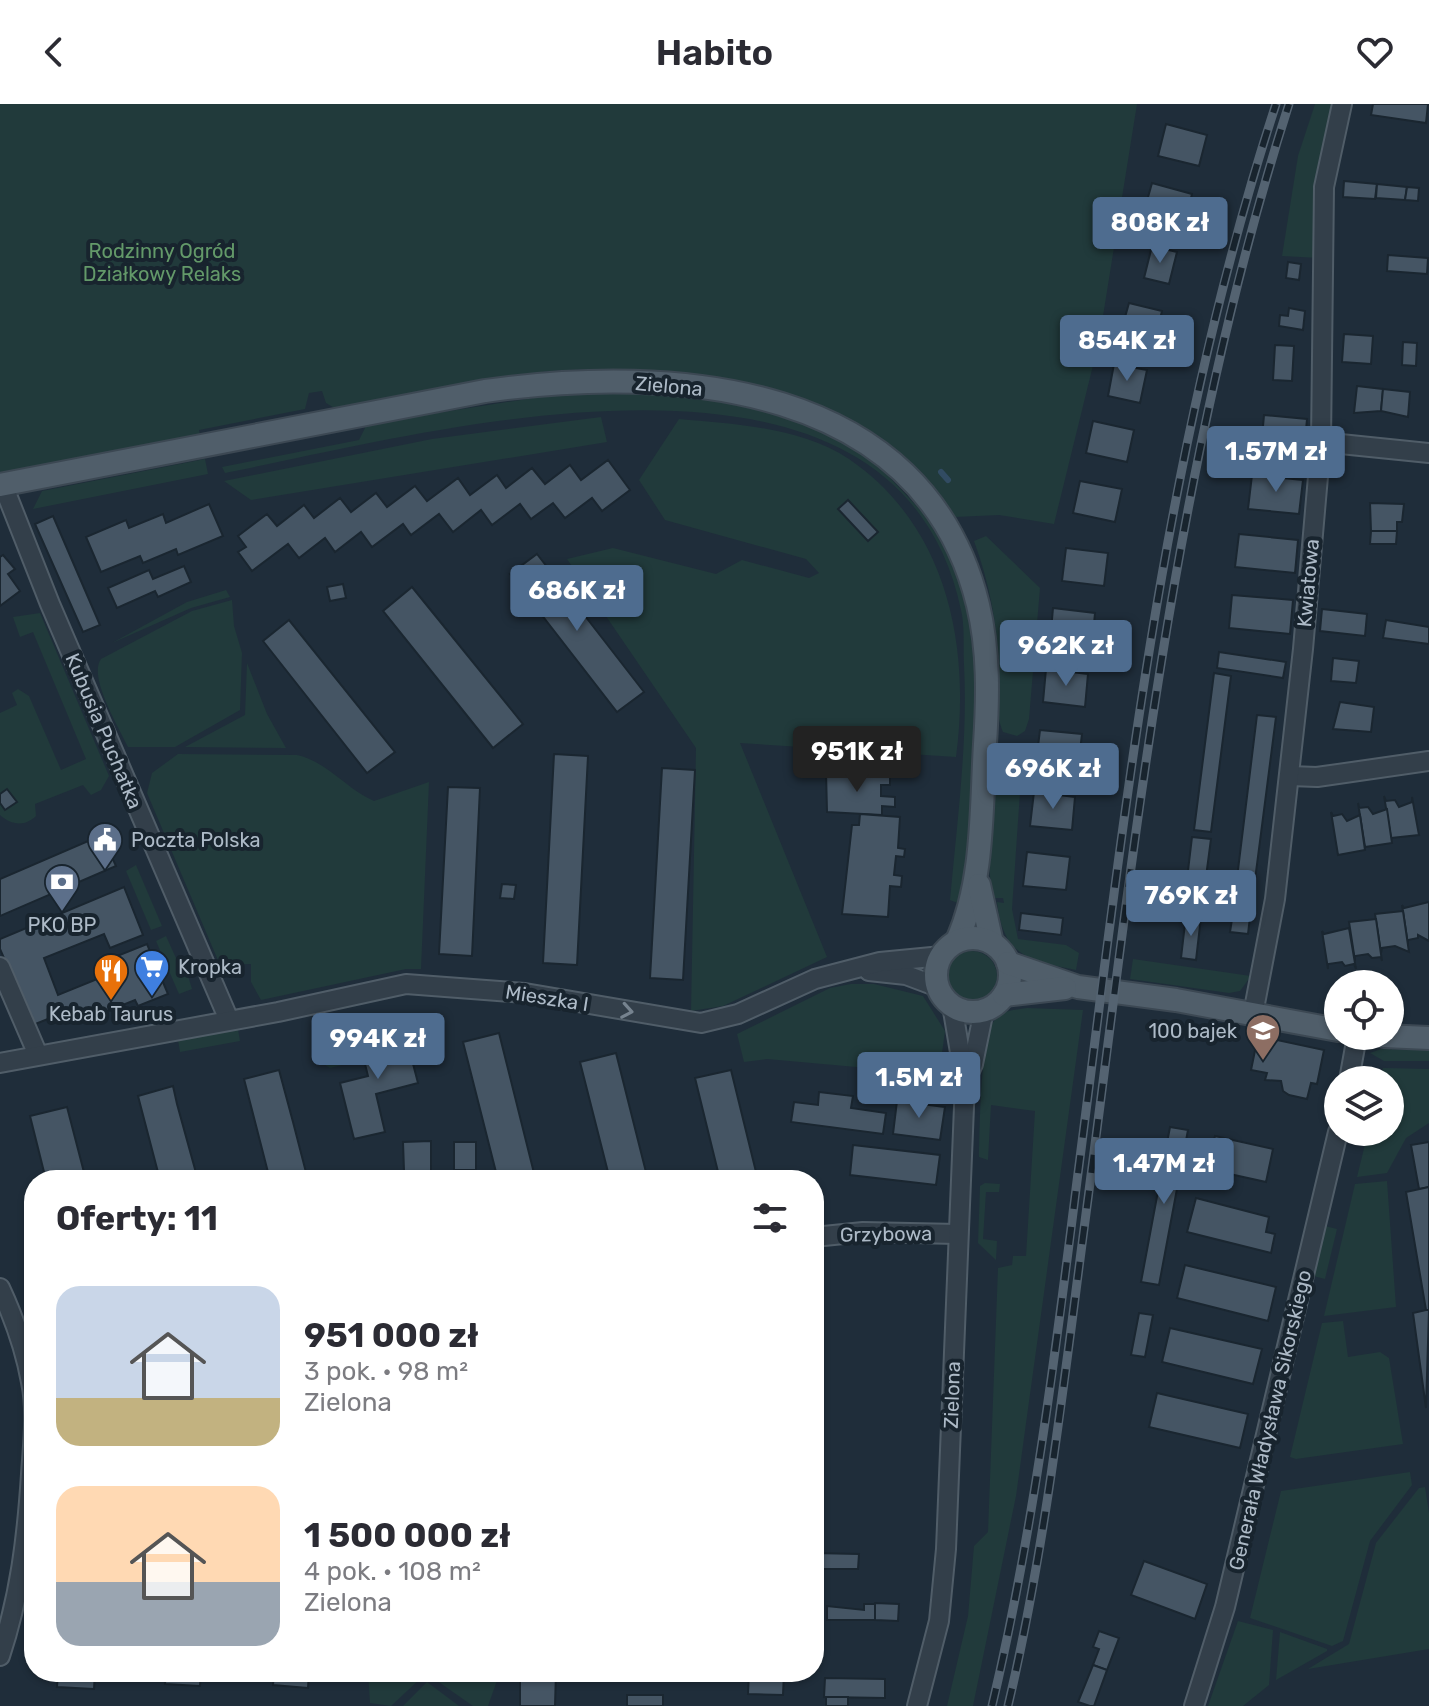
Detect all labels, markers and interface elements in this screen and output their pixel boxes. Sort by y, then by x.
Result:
icon: back [32,30,76,74]
icon: heart [1353,30,1397,74]
text: Habito [656,31,773,74]
pin: 808K zł [1086,197,1234,265]
text: 808K zł [1111,207,1209,238]
park label: Rodzinny Ogród Działkowy Relaks [83,239,241,286]
pin: 854K zł [1053,315,1201,383]
text: 854K zł [1078,325,1176,356]
street label: Zielona [634,371,704,401]
pin: 1.57M zł [1193,426,1359,494]
text: 1.57M zł [1225,436,1327,467]
street label: Kwiatowa [1292,538,1324,628]
pin: 686K zł [503,565,651,633]
text: 686K zł [528,575,626,606]
pin: 962K zł [992,620,1140,688]
text: 962K zł [1018,630,1114,661]
street label: Kubusia Puchatka [60,650,148,812]
pin: 951K zł [783,726,931,794]
text: 951K zł [811,736,903,767]
pin: 696K zł [979,743,1127,811]
text: 696K zł [1005,753,1101,784]
public building icon: Poczta Polska [86,821,124,871]
place label: Poczta Polska [131,828,261,852]
bank icon: PKO BP [43,863,81,913]
pin: 769K zł [1117,870,1265,938]
text: 769K zł [1144,880,1238,911]
place label: PKO BP [28,913,97,937]
supermarket icon: Kropka [133,948,171,998]
restaurant icon: Kebab Taurus [92,952,130,1002]
place label: Kropka [178,955,242,979]
map controls [1324,970,1404,1146]
button: locate [1324,970,1404,1050]
street label: Mieszka I [504,980,590,1016]
place label: Kebab Taurus [49,1002,173,1026]
one-way arrow [620,1002,634,1019]
school or university icon: 100 bajek [1244,1012,1282,1062]
pin: 994K zł [304,1013,452,1081]
place label: 100 bajek [1148,1019,1238,1043]
text: 994K zł [330,1023,426,1054]
pin: 1.5M zł [845,1052,993,1120]
text: 1.5M zł [875,1062,963,1093]
button: layers [1324,1066,1404,1146]
pin: 1.47M zł [1081,1138,1247,1206]
text: 1.47M zł [1113,1148,1215,1179]
icon: filters [748,1196,792,1240]
text: Oferty: 11 [56,1198,218,1239]
street label: Grzybowa [840,1221,932,1247]
street label: Generała Władysława Sikorskiego [1224,1267,1316,1573]
text: 951 000 zł [304,1315,479,1356]
icon: home [120,1318,216,1414]
text: 3 pok. · 98 m² [304,1356,468,1387]
street label: Zielona [939,1361,965,1429]
text: Zielona [304,1387,392,1418]
text: 1 500 000 zł [304,1515,511,1556]
icon: home [120,1518,216,1614]
text: 4 pok. · 108 m² [304,1556,481,1587]
text: Zielona [304,1587,392,1618]

